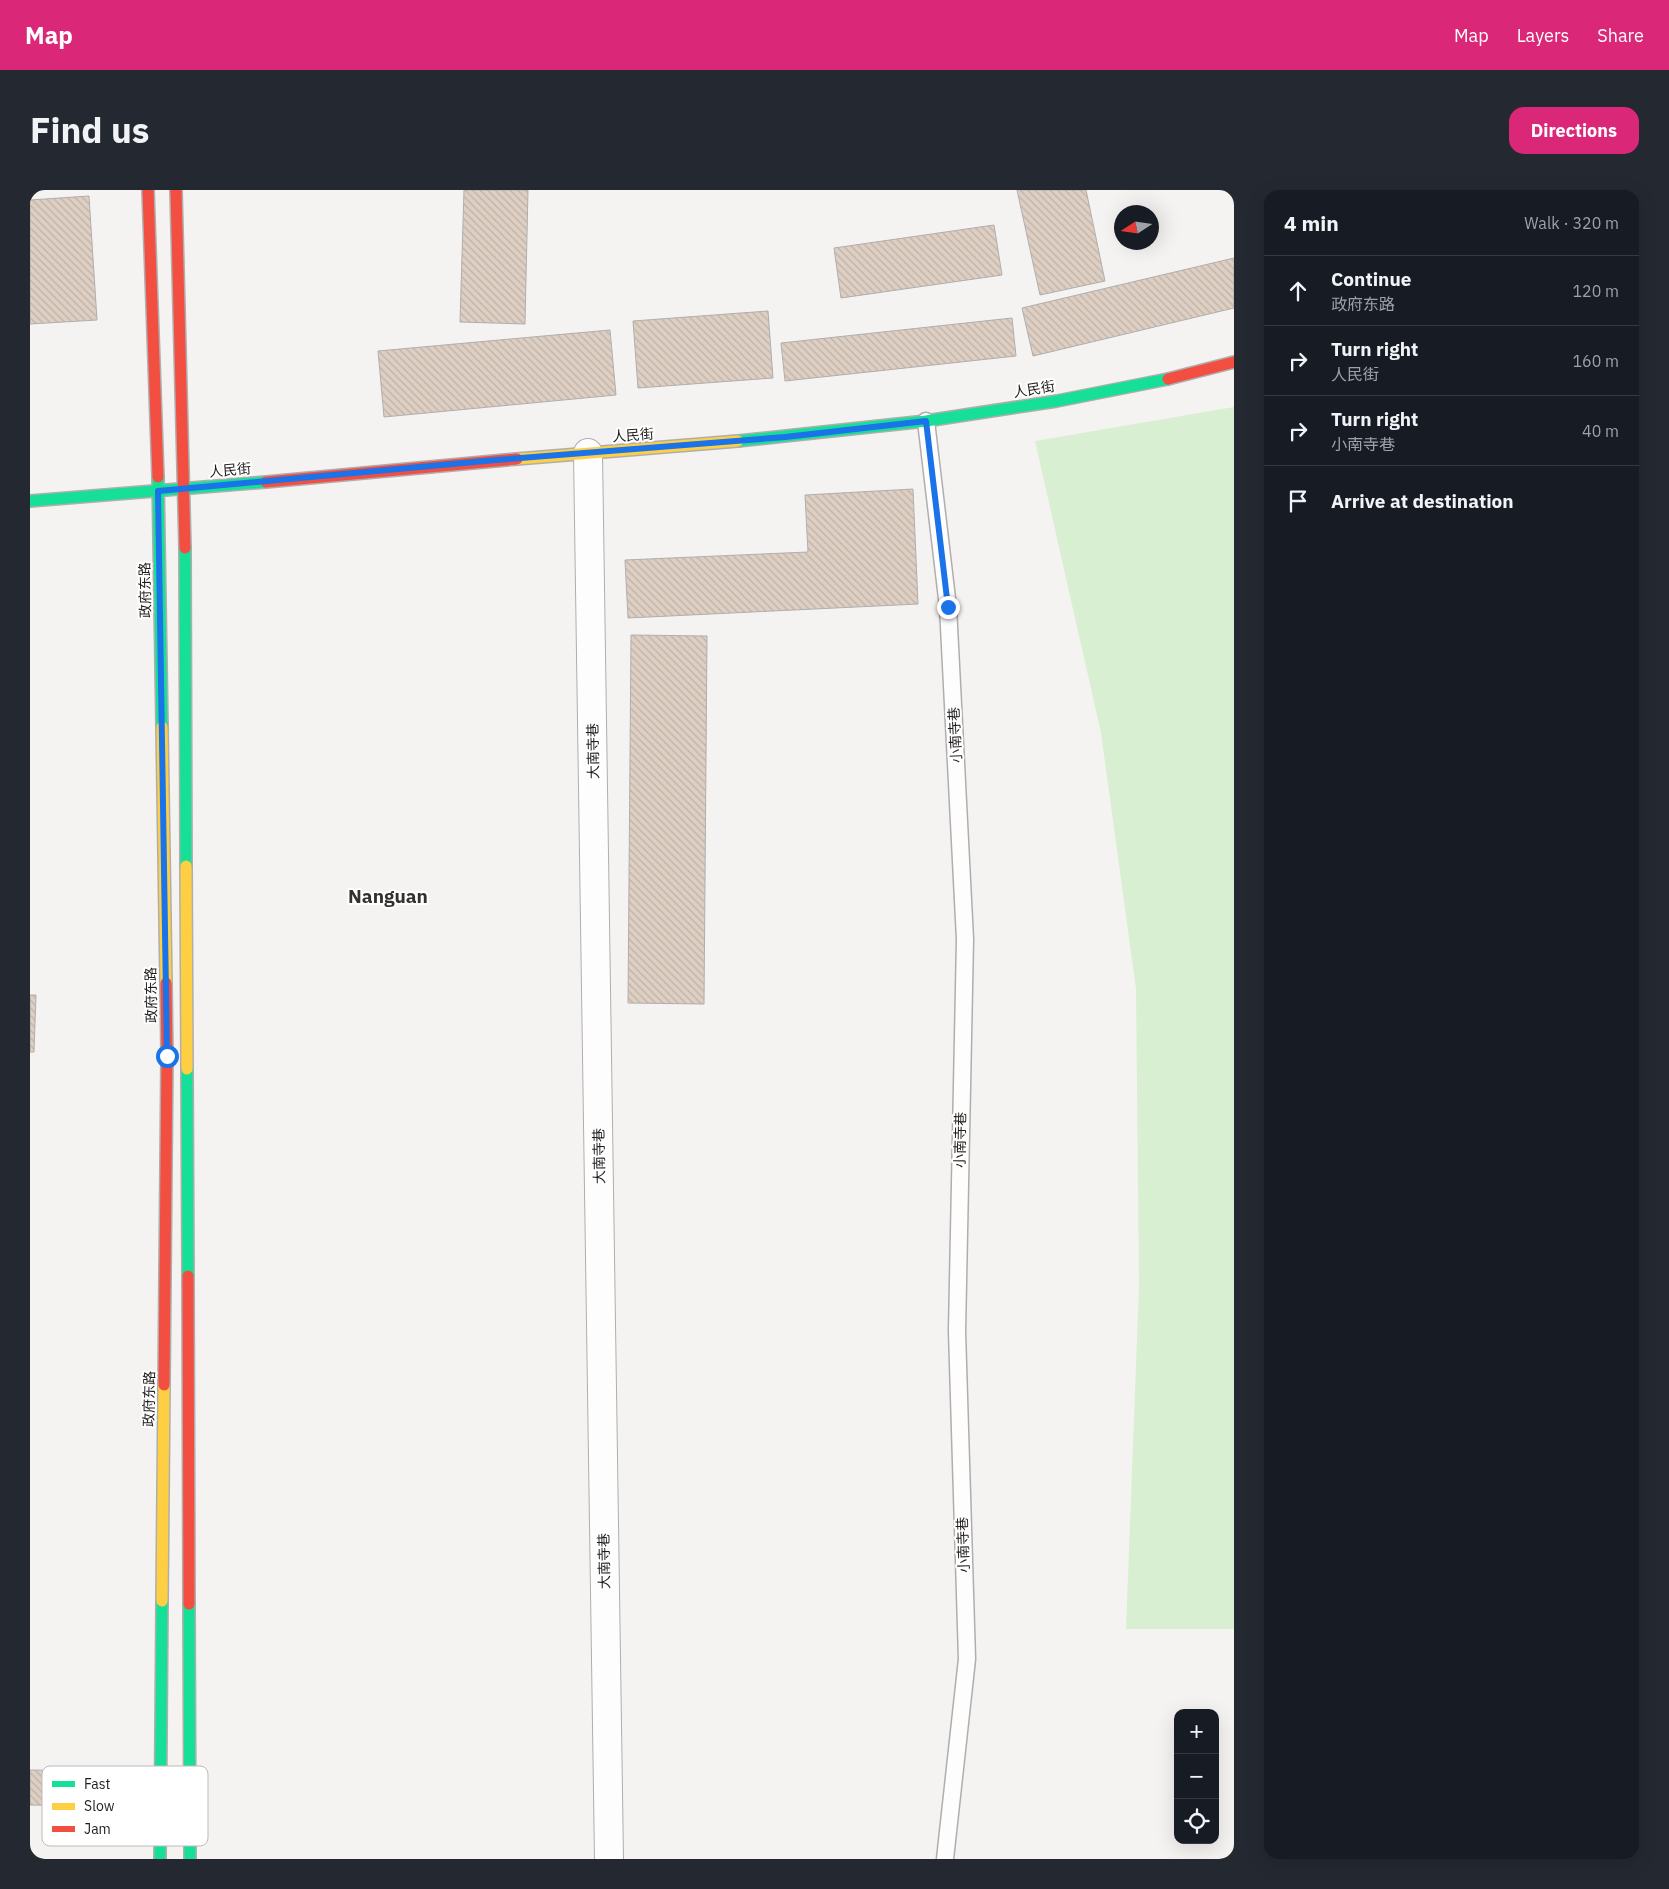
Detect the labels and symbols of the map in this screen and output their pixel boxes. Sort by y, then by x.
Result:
north arrow [1114,205,1159,250]
street label: 人民街 [1012,377,1056,401]
street label: 人民街 [611,425,655,445]
street label: 人民街 [208,459,252,481]
street label: 政府东路 [136,562,154,618]
route end [937,596,960,619]
street label: 小南寺巷 [945,707,965,763]
street label: 大南寺巷 [584,723,602,779]
district label: Nanguan [348,884,428,908]
street label: 政府东路 [142,967,160,1023]
route start [156,1045,179,1068]
street label: 小南寺巷 [951,1112,969,1168]
street label: 大南寺巷 [590,1128,608,1184]
street label: 政府东路 [140,1371,158,1427]
street label: 小南寺巷 [953,1517,973,1573]
street label: 大南寺巷 [595,1533,613,1589]
legend [42,1766,208,1846]
text: Fast [84,1775,110,1793]
text: Slow [84,1797,115,1815]
text: Jam [84,1820,111,1838]

